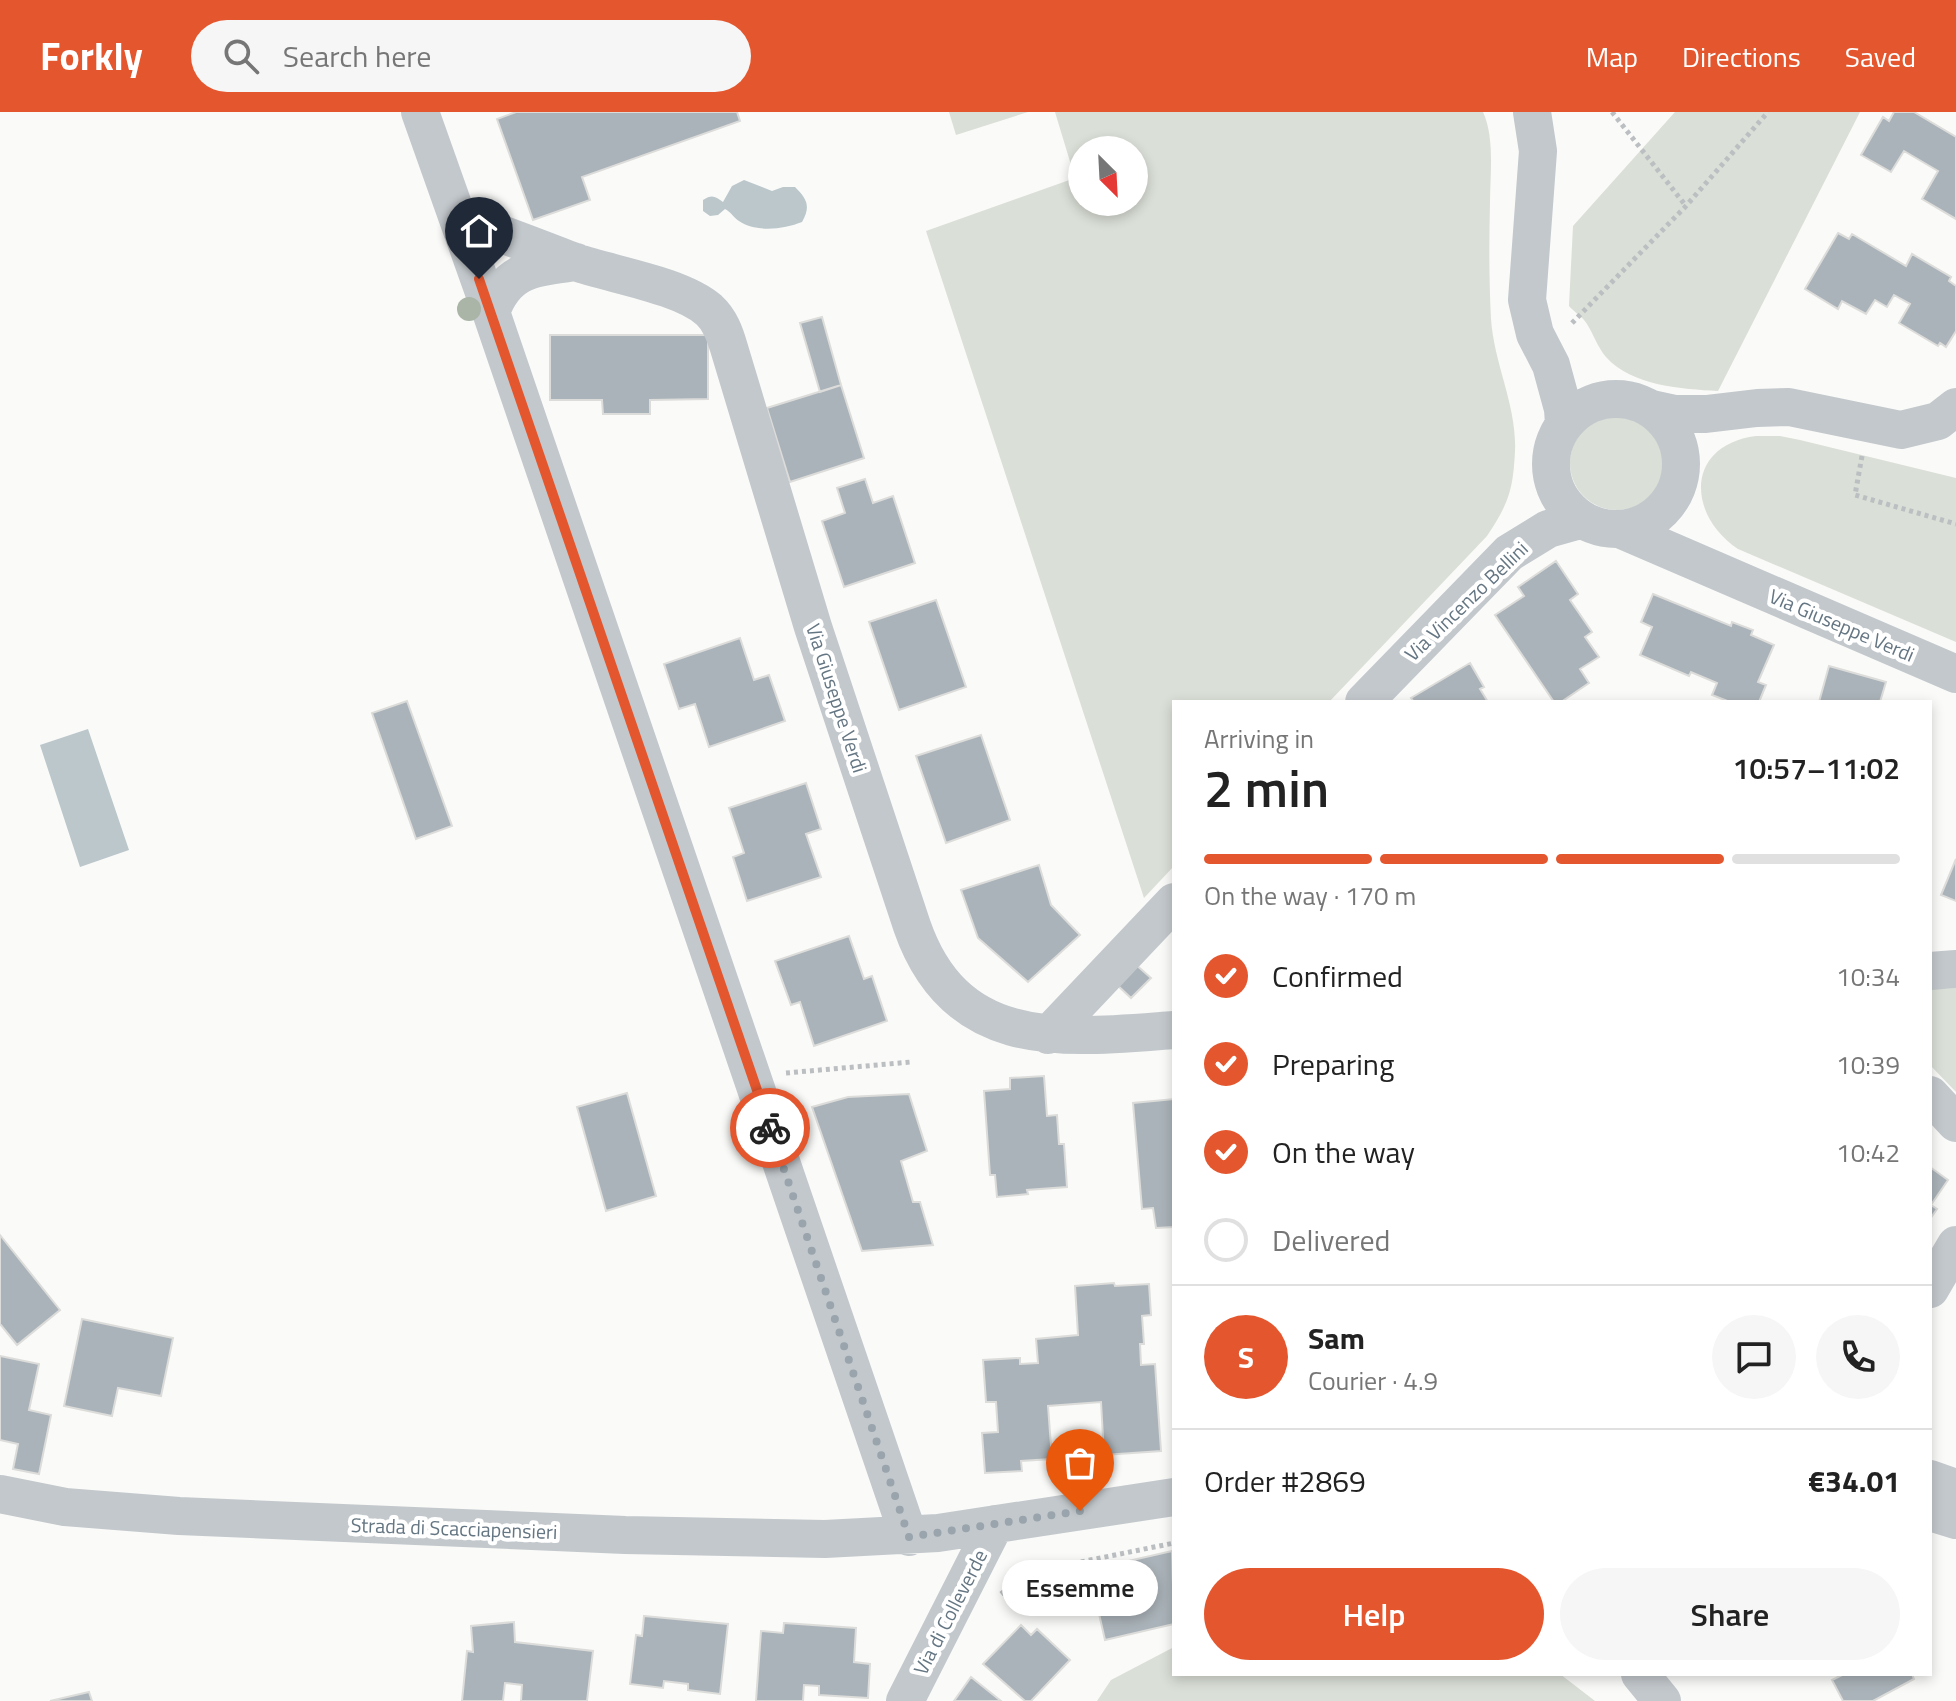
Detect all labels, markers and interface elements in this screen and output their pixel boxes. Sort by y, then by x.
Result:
search box [191,20,751,92]
text: Forkly [40,27,143,85]
text: Search here [283,33,432,79]
icon: search [219,34,263,78]
text: Map [1586,35,1638,78]
text: Directions [1682,35,1801,78]
text: Saved [1845,35,1916,78]
north arrow [1068,136,1148,216]
map controls [1068,136,1148,216]
pin [445,197,513,279]
icon: home [457,209,501,253]
street label: Via Vincenzo Bellini [1397,534,1535,668]
street label: Via Giuseppe Verdi [1764,580,1920,670]
street label: Via Giuseppe Verdi [798,619,876,777]
text: Arriving in [1204,719,1314,758]
text: 10:57–11:02 [1733,745,1900,791]
text: 2 min [1204,748,1329,827]
text: On the way · 170 m [1204,876,1416,915]
text: Confirmed [1272,953,1403,999]
icon: check [1204,954,1248,998]
text: 10:34 [1836,957,1900,996]
text: Preparing [1272,1041,1394,1087]
icon: check [1204,1042,1248,1086]
text: 10:39 [1836,1045,1900,1084]
courier [730,1088,810,1168]
icon: bike [748,1106,792,1150]
text: On the way [1272,1129,1415,1175]
icon: check [1204,1130,1248,1174]
text: 10:42 [1836,1133,1900,1172]
text: Delivered [1272,1217,1390,1263]
text: Sam [1308,1315,1365,1361]
button: chat [1712,1315,1796,1399]
button: phone [1816,1315,1900,1399]
text: S [1238,1334,1254,1380]
text: Courier · 4.9 [1308,1361,1438,1400]
pin [1046,1429,1114,1511]
icon: bag [1058,1441,1102,1485]
text: Order #2869 [1204,1458,1366,1504]
text: €34.01 [1808,1458,1900,1504]
street label: Strada di Scacciapensieri [350,1509,558,1547]
street label: Via di Colleverde [905,1544,995,1680]
callout: Essemme [1002,1559,1158,1615]
text: Essemme [1026,1568,1134,1607]
button: Help [1204,1568,1544,1660]
button: Share [1560,1568,1900,1660]

